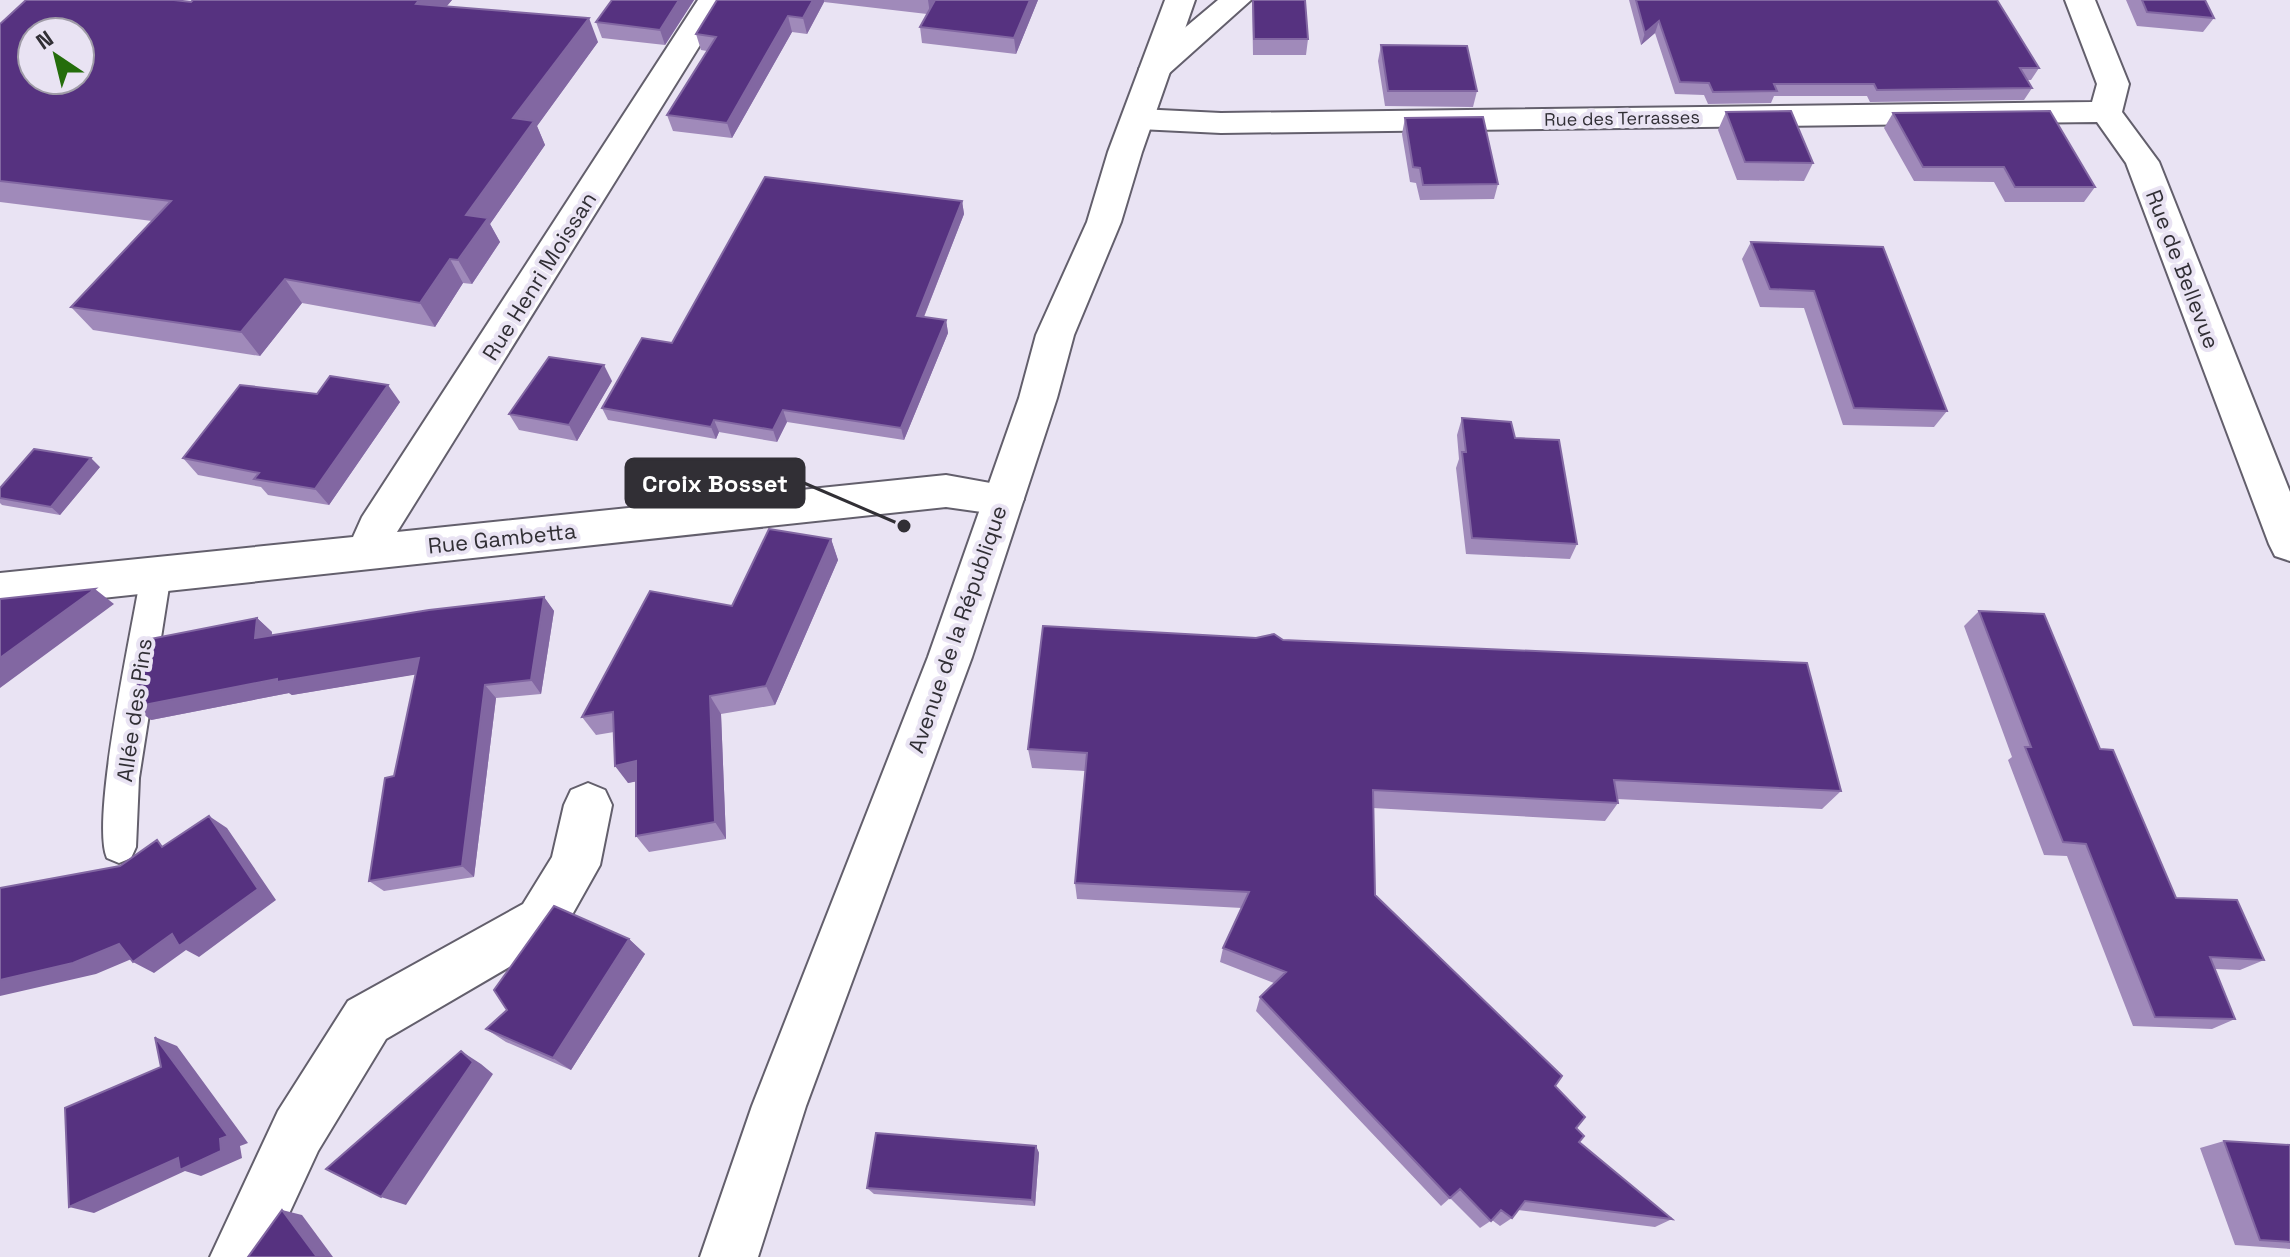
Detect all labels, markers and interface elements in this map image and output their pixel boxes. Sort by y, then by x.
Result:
north arrow [16,16,96,96]
text: N [30,24,59,55]
street label: Rue des Terrasses [1544,105,1700,131]
street label: Rue de Bellevue [2140,185,2226,353]
street label: Rue Henri Moissan [476,187,602,365]
callout: Croix Bosset [626,459,804,507]
text: Croix Bosset [642,468,788,499]
street label: Avenue de la République [901,502,1013,756]
street label: Rue Gambetta [426,516,578,560]
street label: Allée des Pins [110,637,158,783]

